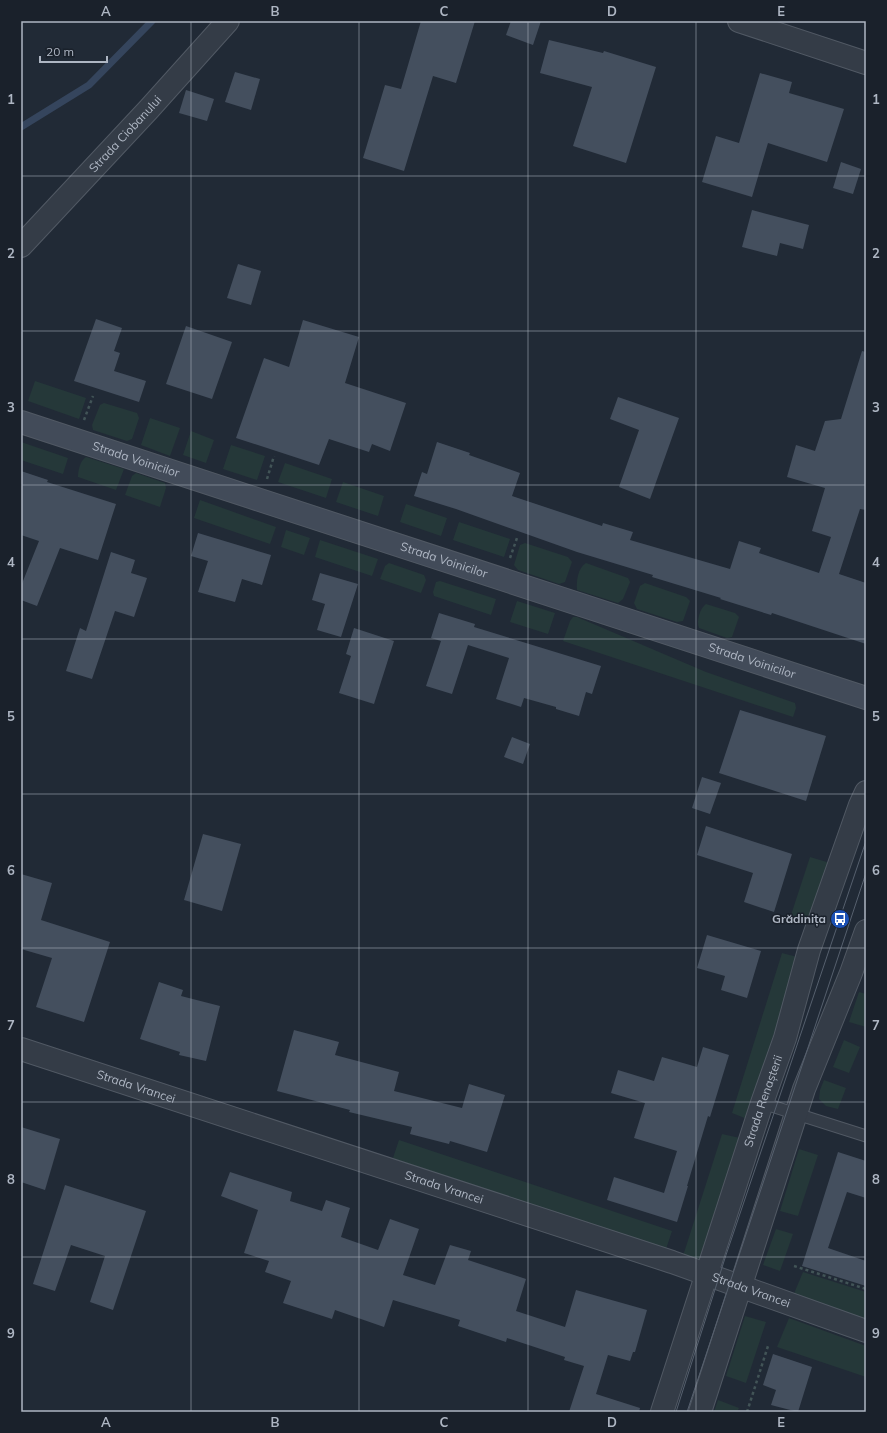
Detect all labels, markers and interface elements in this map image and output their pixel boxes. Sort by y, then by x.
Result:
text: A [101,3,111,19]
text: B [271,3,280,19]
text: C [440,3,449,19]
text: D [607,3,617,19]
text: E [777,3,785,19]
scale bar [40,38,107,64]
text: 20 m [46,44,74,59]
text: 1 [7,91,15,107]
text: 1 [872,91,880,107]
street label: Strada Ciobanului [86,92,165,175]
text: 2 [7,245,15,261]
text: 2 [872,245,880,261]
text: 3 [7,399,15,415]
text: 3 [872,399,880,415]
street label: Strada Voinicilor [91,438,182,481]
street label: Strada Voinicilor [399,538,490,581]
text: 4 [7,554,15,570]
text: 4 [872,554,880,570]
street label: Strada Voinicilor [707,639,798,682]
text: 5 [7,708,15,724]
text: 5 [872,708,880,724]
text: 6 [7,862,15,878]
text: 6 [872,862,880,878]
bus stop icon: Grădinița [829,908,851,930]
place label: Grădinița [772,911,826,927]
text: 7 [7,1017,15,1033]
text: 7 [872,1017,880,1033]
street label: Strada Renașterii [740,1053,785,1149]
street label: Strada Vrancei [95,1066,178,1106]
street label: Strada Vrancei [403,1167,486,1207]
text: 8 [7,1171,15,1187]
text: 8 [872,1171,880,1187]
street label: Strada Vrancei [710,1269,793,1311]
text: 9 [7,1325,15,1341]
text: 9 [872,1325,880,1341]
text: A [101,1414,111,1430]
text: B [271,1414,280,1430]
text: C [440,1414,449,1430]
text: D [607,1414,617,1430]
text: E [777,1414,785,1430]

